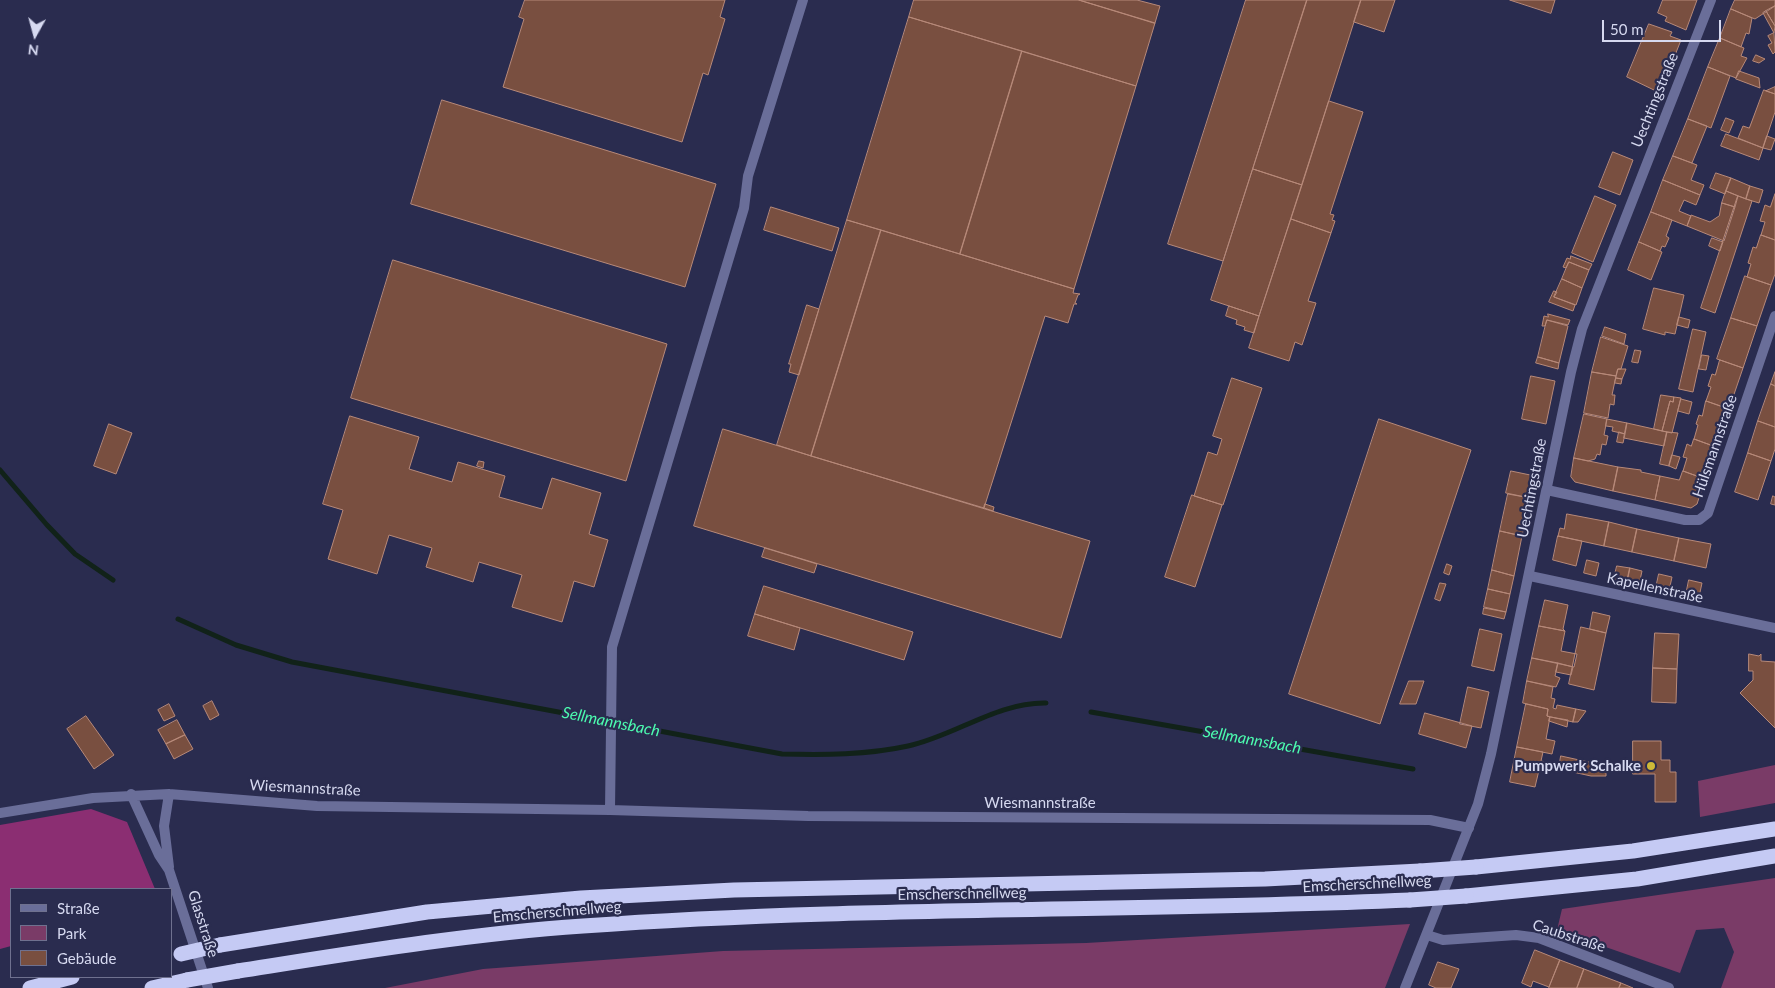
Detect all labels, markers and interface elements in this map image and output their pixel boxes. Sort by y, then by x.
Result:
north arrow [10,10,60,60]
scale bar [1605,10,1724,42]
text: 50 m [1610,20,1644,38]
text: N [27,41,40,59]
street label: Uechtingstraße [1628,50,1682,150]
street label: Hülsmannstraße [1689,392,1741,500]
street label: Uechtingstraße [1514,437,1550,539]
street label: Kapellenstraße [1605,569,1705,607]
water label: Sellmannsbach [560,703,662,741]
water label: Sellmannsbach [1201,722,1303,758]
place label: Pumpwerk Schalke [1514,757,1641,775]
marker: Pumpwerk Schalke [1645,760,1657,772]
street label: Wiesmannstraße [249,776,361,800]
street label: Wiesmannstraße [984,794,1096,812]
street label: Emscherschnellweg [1302,872,1432,896]
street label: Emscherschnellweg [897,884,1027,904]
legend [10,888,172,978]
street label: Glasstraße [184,888,222,960]
street label: Emscherschnellweg [492,897,622,927]
text: Straße [57,899,100,917]
street label: Caubstraße [1530,916,1608,956]
text: Park [57,924,86,942]
text: Gebäude [57,949,116,967]

